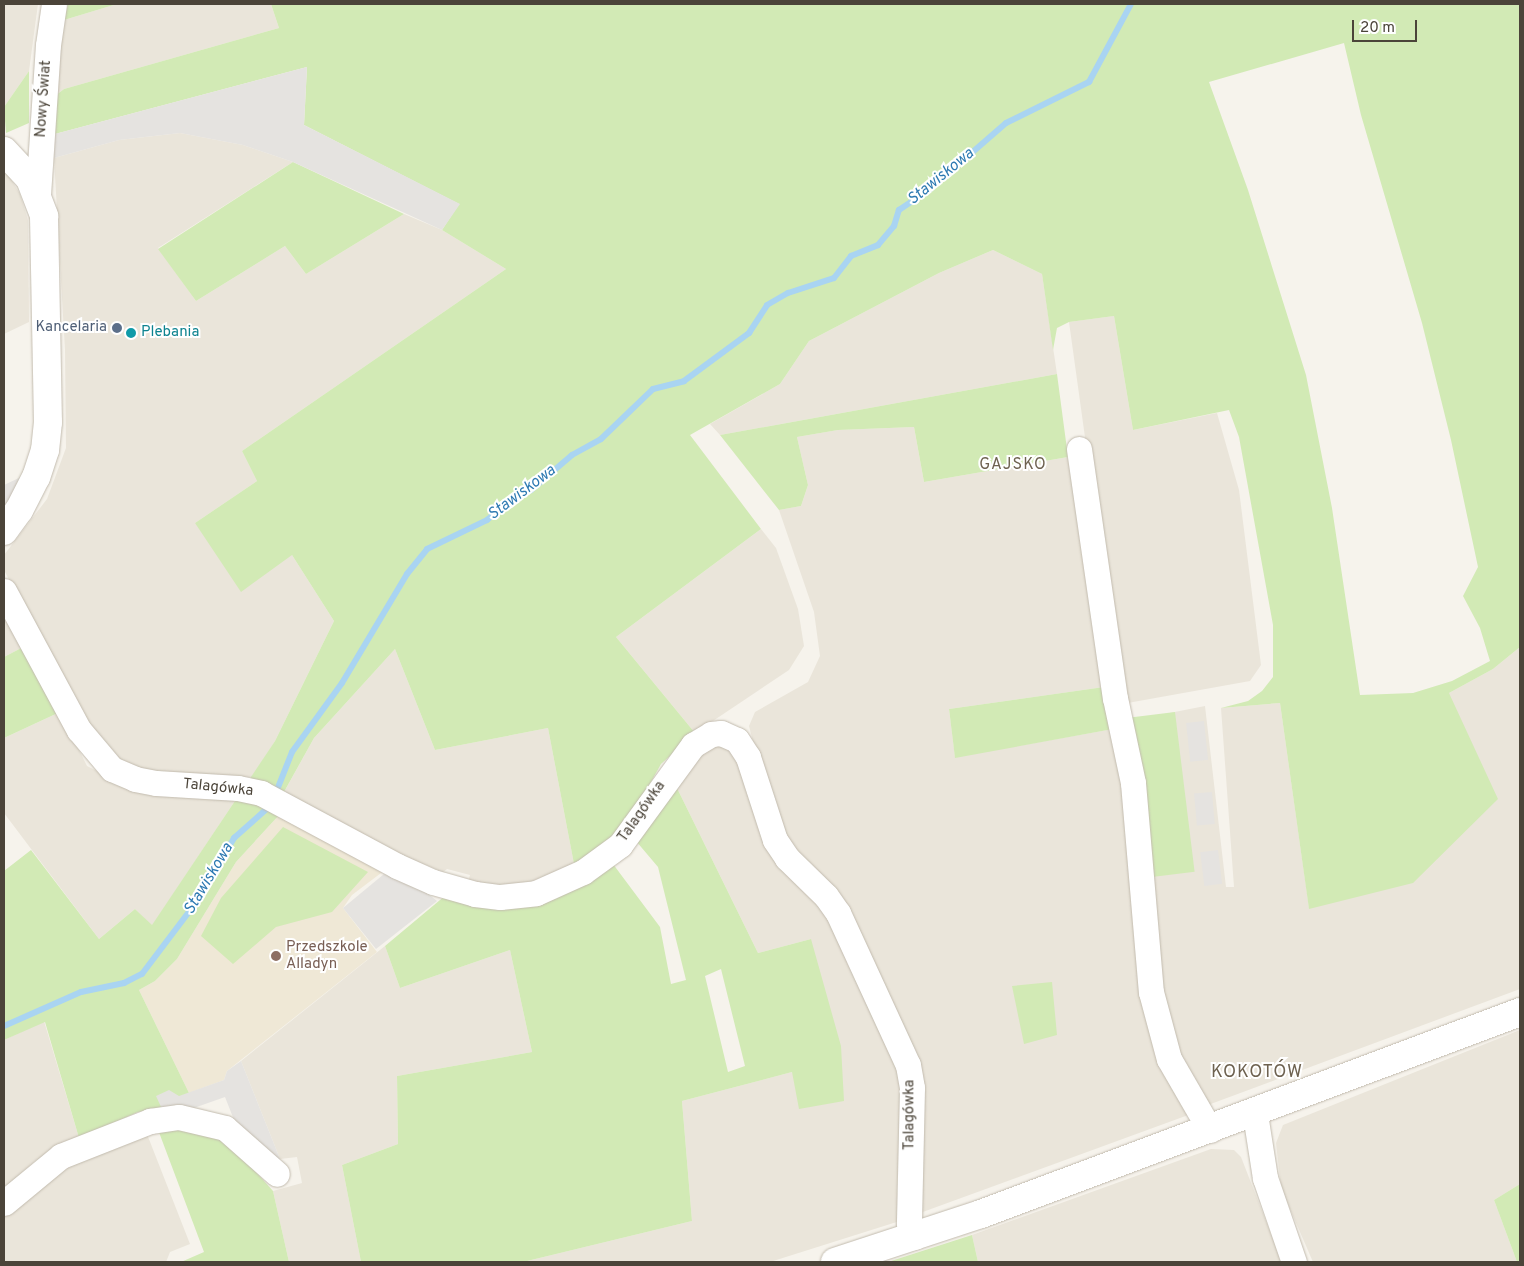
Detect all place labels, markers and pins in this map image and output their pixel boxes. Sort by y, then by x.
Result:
place label: Kancelaria [35,319,107,337]
marker: Kancelaria [111,322,123,334]
place label: Plebania [141,324,199,342]
marker: Plebania [125,327,137,339]
place label: Przedszkole Alladyn [286,938,368,973]
marker: Przedszkole Alladyn [270,950,282,962]

